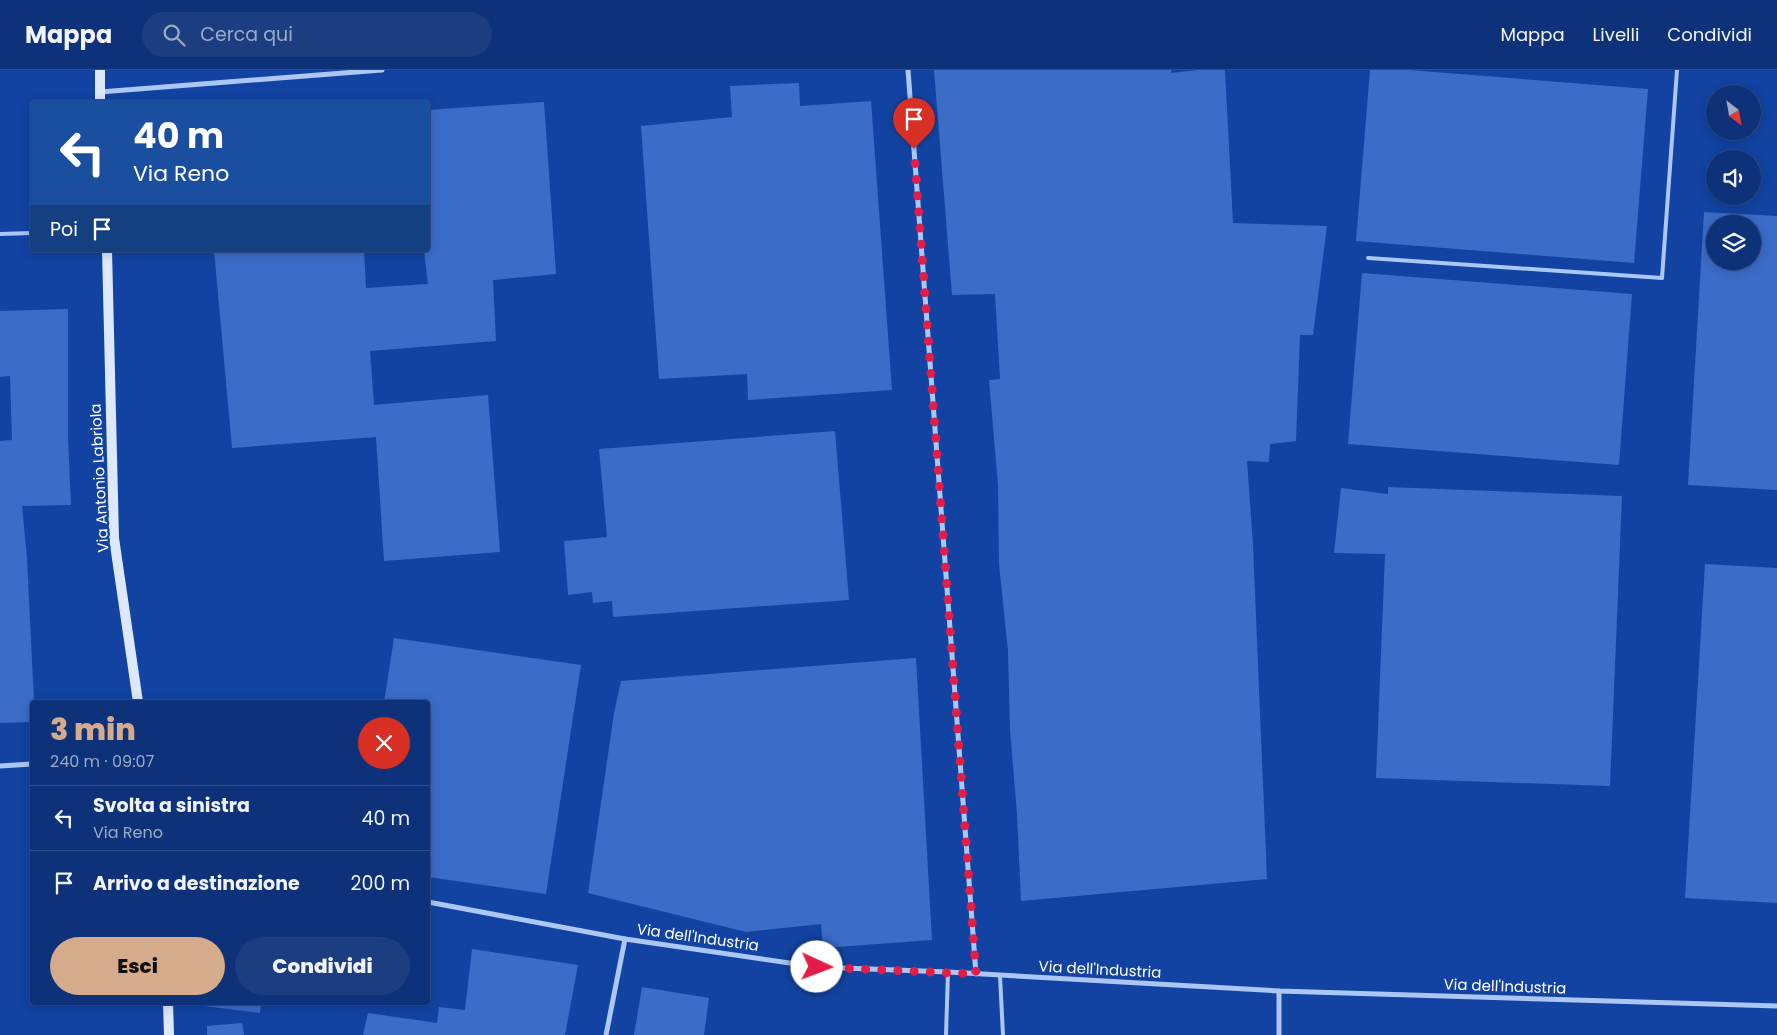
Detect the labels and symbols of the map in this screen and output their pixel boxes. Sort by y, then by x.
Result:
north arrow [1706,85,1761,140]
pin [893,98,935,149]
street label: Via Antonio Labriola [85,403,113,553]
street label: Via dell'Industria [636,918,760,956]
position arrow [790,940,842,992]
street label: Via dell'Industria [1038,955,1162,983]
street label: Via dell'Industria [1443,973,1567,999]

